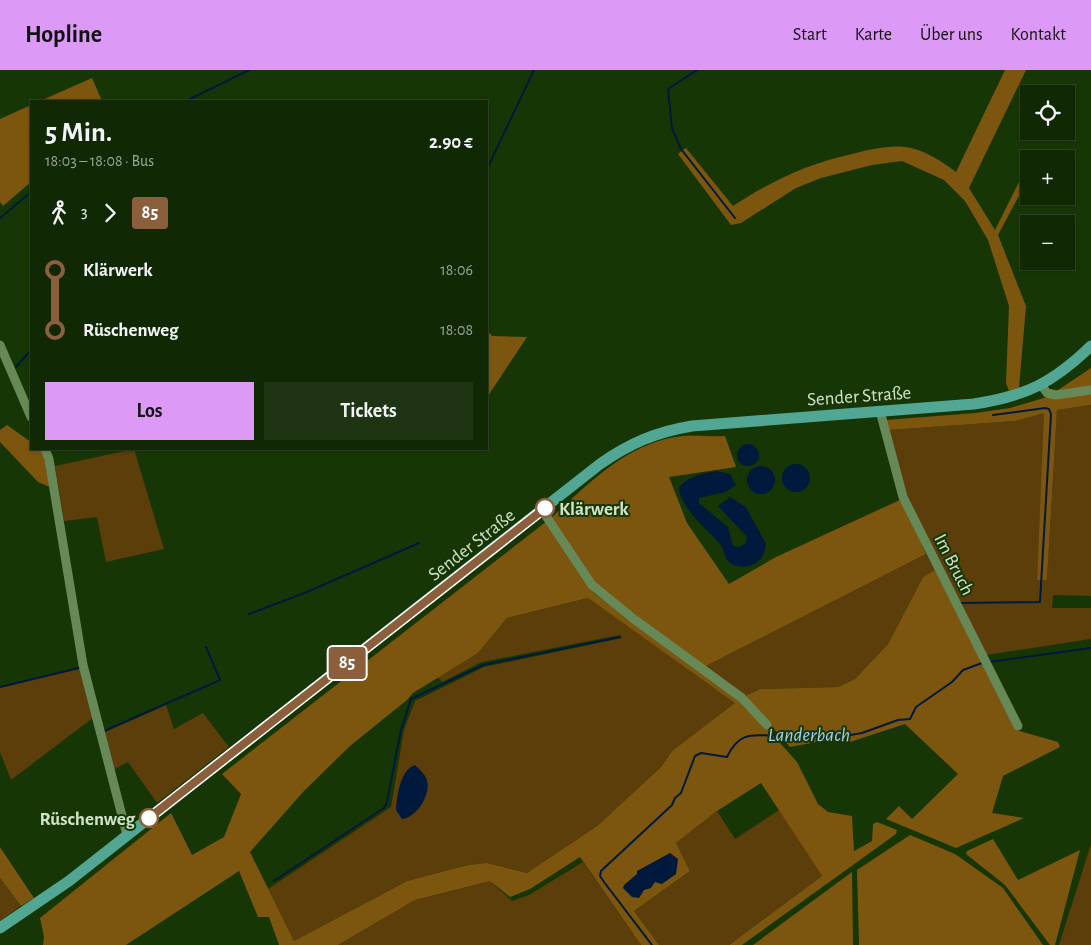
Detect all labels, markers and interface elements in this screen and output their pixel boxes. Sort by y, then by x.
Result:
text: Hopline [25,23,102,47]
text: Start [793,26,827,44]
text: Karte [855,26,892,44]
text: Über uns [920,26,983,44]
text: Kontakt [1011,26,1066,44]
map controls [1020,85,1075,270]
button: locate [1020,85,1075,140]
text: 5 Min. [45,119,112,147]
text: 2.90 € [429,133,473,152]
button: + [1020,150,1075,205]
text: 18:03 – 18:08 · Bus [45,153,154,169]
icon: walk [45,199,73,227]
icon: forward [96,199,124,227]
text: 3 [81,204,88,220]
text: 85 [142,204,158,222]
button: − [1020,215,1075,270]
text: Klärwerk [83,261,153,280]
text: 18:06 [440,262,473,278]
text: Rüschenweg [83,321,179,340]
text: 18:08 [440,322,473,338]
button: Los [45,382,254,440]
button: Tickets [264,382,473,440]
street label: Sender Straße [807,383,912,410]
marker: Klärwerk [535,498,555,518]
place label: Klärwerk [559,500,629,519]
street label: Sender Straße [425,506,519,585]
street label: Im Bruch [930,531,977,599]
line badge: 85 [324,647,370,679]
text: 85 [339,654,355,672]
water label: Landerbach [768,725,850,745]
marker: Rüschenweg [139,808,159,828]
place label: Rüschenweg [39,810,135,829]

